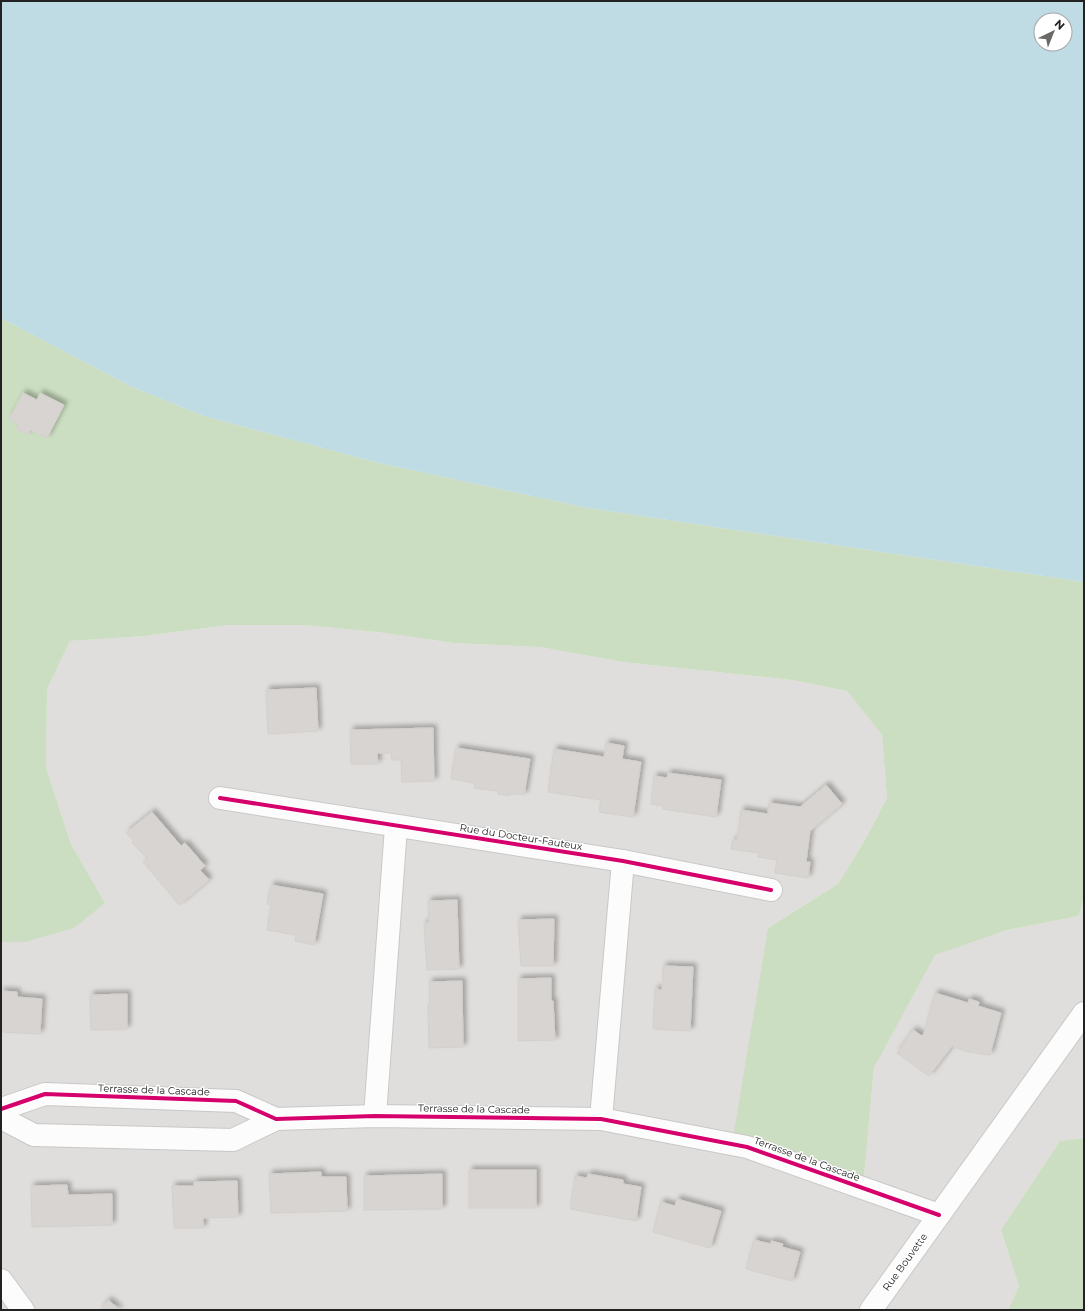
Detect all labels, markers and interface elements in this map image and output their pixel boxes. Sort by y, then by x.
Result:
north arrow [1033,12,1073,52]
text: N [1052,17,1068,33]
street label: Rue du Docteur-Fauteux [459,821,584,853]
street label: Terrasse de la Cascade [98,1082,210,1098]
street label: Terrasse de la Cascade [418,1102,530,1116]
street label: Terrasse de la Cascade [752,1134,862,1184]
street label: Rue Bouvette [880,1231,930,1293]

